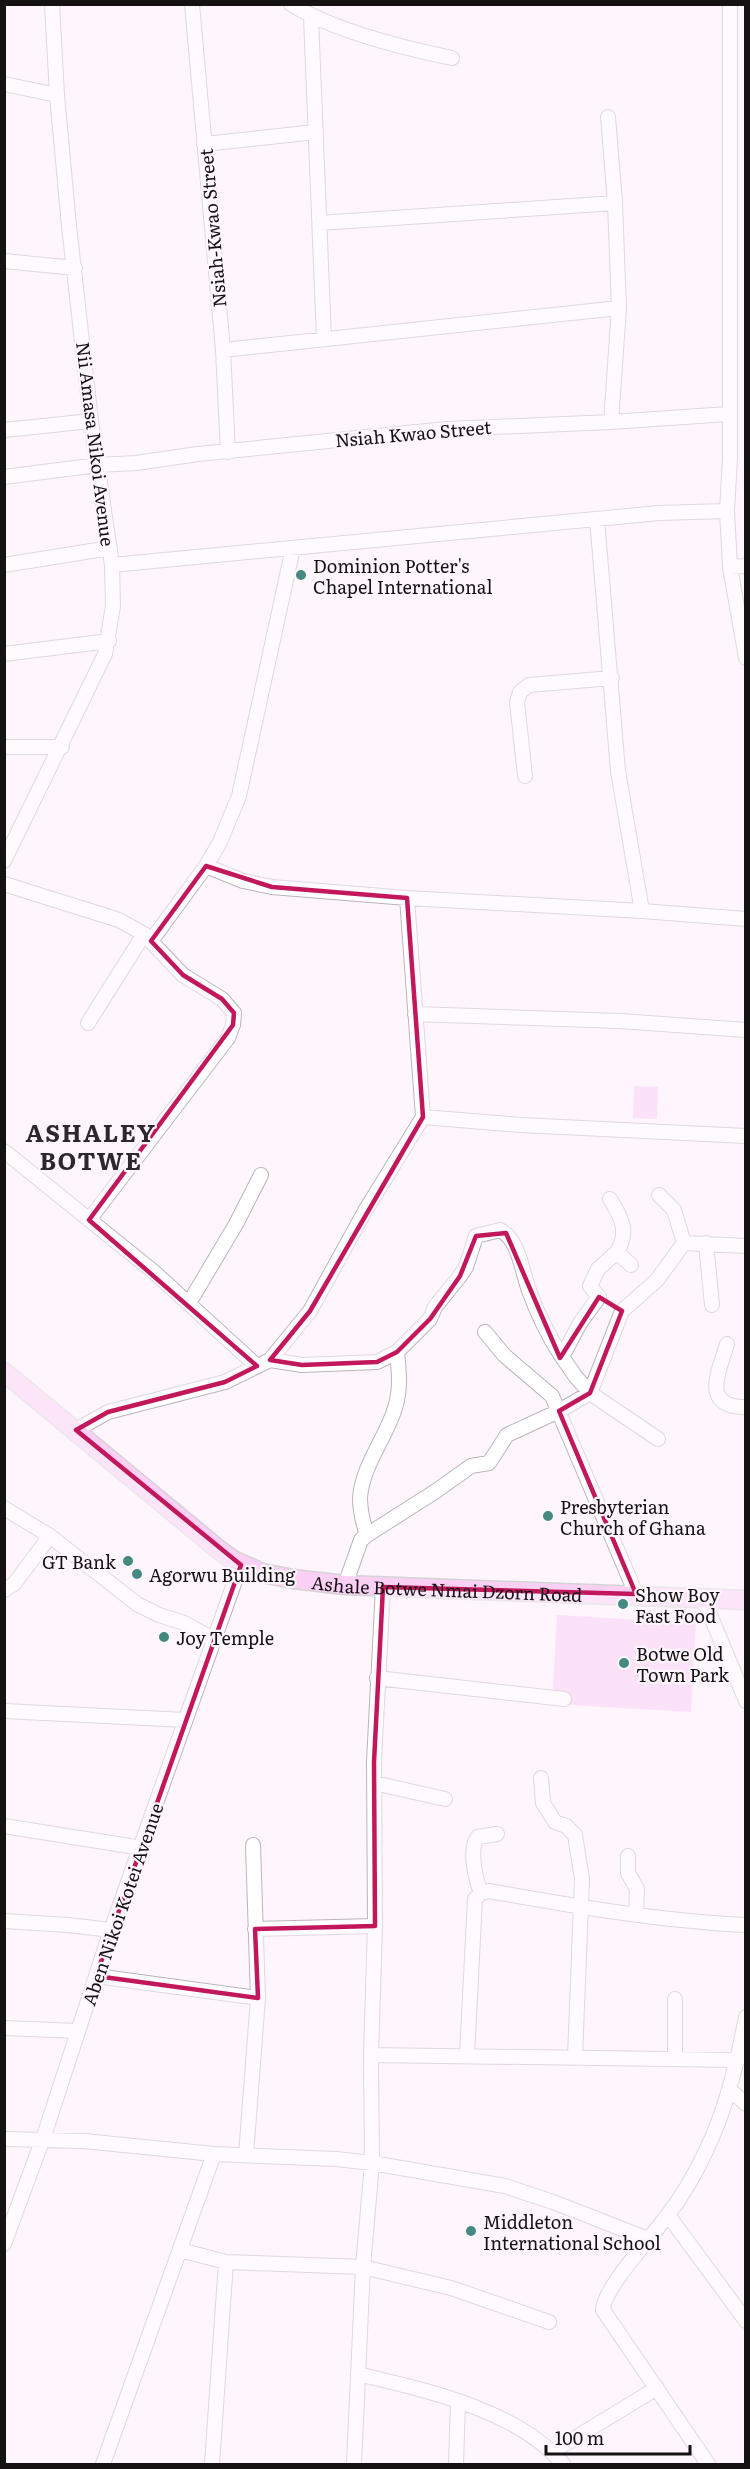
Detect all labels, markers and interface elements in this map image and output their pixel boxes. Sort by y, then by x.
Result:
street label: Nsiah-Kwao Street [192,147,232,309]
street label: Nii Amasa Nikoi Avenue [70,340,122,548]
street label: Nsiah Kwao Street [334,413,493,453]
place label: Dominion Potter's Chapel International [313,552,493,600]
marker: Dominion Potter's Chapel International [294,568,308,582]
district label: ASHALEY BOTWE [26,1114,156,1177]
place label: Presbyterian Church of Ghana [560,1493,706,1541]
marker: Presbyterian Church of Ghana [541,1509,555,1523]
place label: GT Bank [42,1548,117,1575]
marker: GT Bank [121,1554,135,1568]
place label: Agorwu Building [149,1561,296,1588]
marker: Agorwu Building [130,1567,144,1581]
street label: Ashale Botwe Nmai Dzorn Road [310,1568,583,1607]
place label: Show Boy Fast Food [635,1581,720,1629]
marker: Show Boy Fast Food [616,1597,630,1611]
place label: Joy Temple [176,1624,274,1651]
marker: Joy Temple [157,1630,171,1644]
place label: Botwe Old Town Park [636,1640,730,1688]
marker: Botwe Old Town Park [617,1656,631,1670]
street label: Aben Nikoi Kotei Avenue [75,1799,169,2009]
place label: Middleton International School [483,2208,661,2256]
marker: Middleton International School [464,2224,478,2238]
scale bar [546,2418,690,2456]
text: 100 m [555,2424,604,2451]

